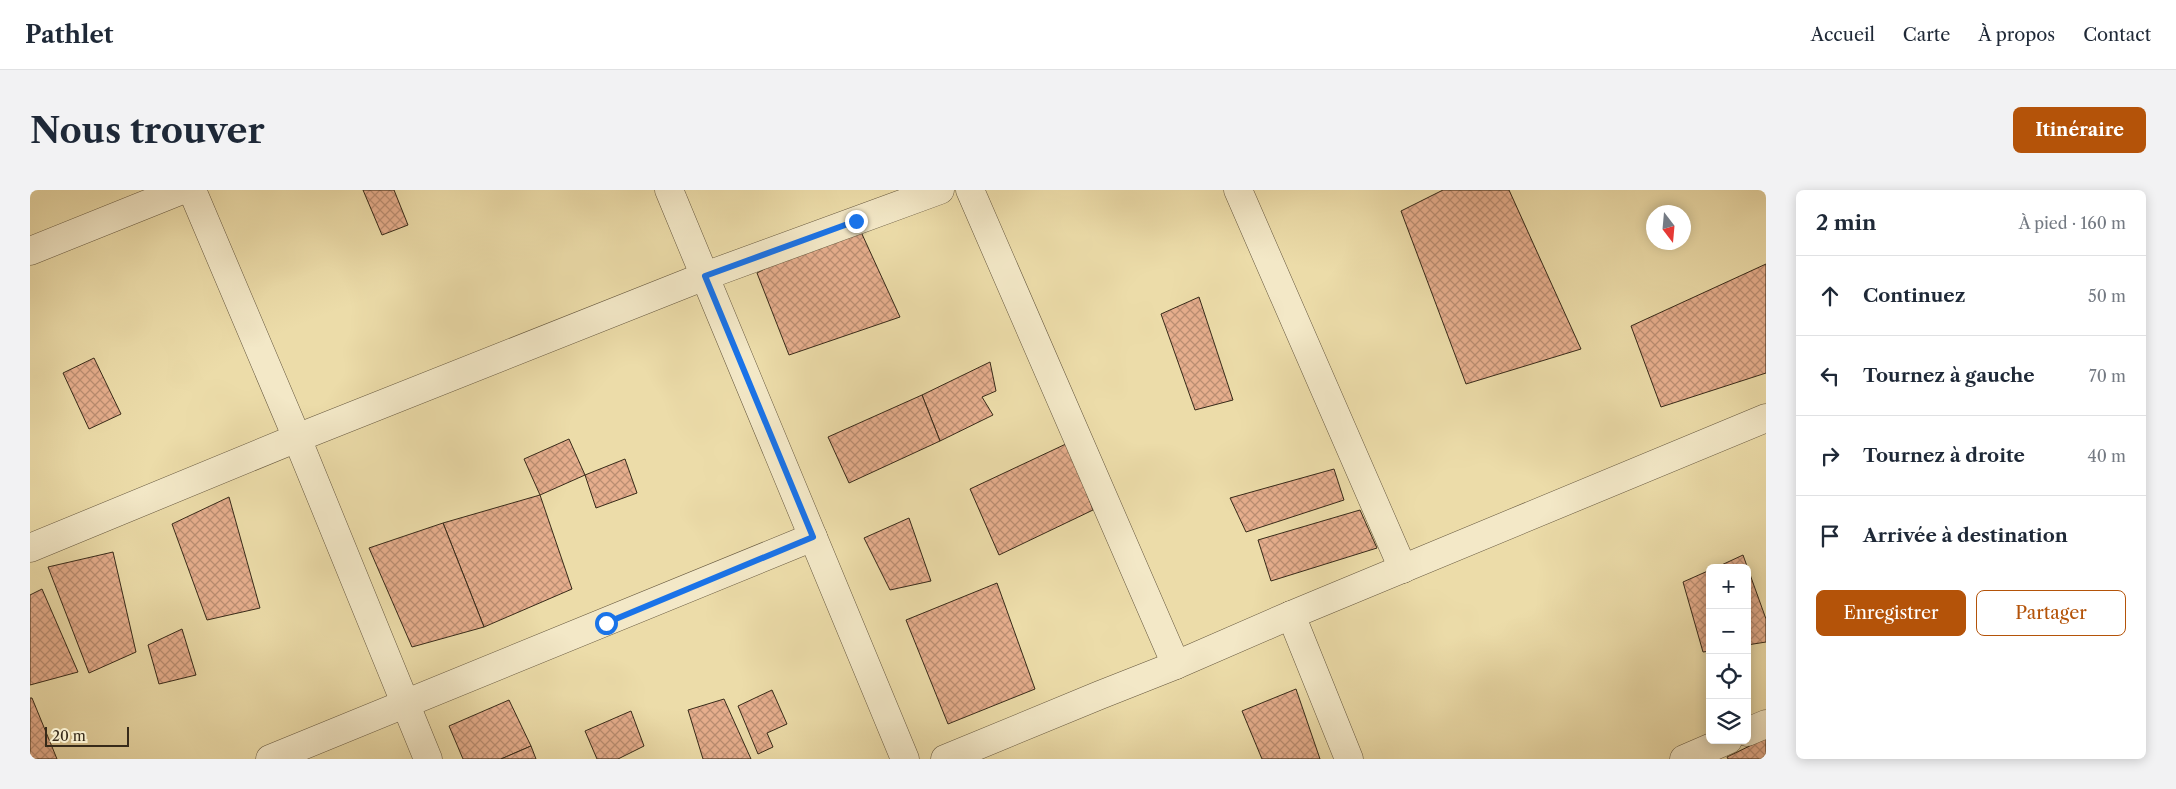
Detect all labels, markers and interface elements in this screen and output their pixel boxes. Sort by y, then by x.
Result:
text: Pathlet [25,20,113,49]
text: Accueil [1811,24,1875,46]
text: Carte [1903,24,1950,46]
text: À propos [1978,24,2055,46]
text: Contact [2083,24,2151,46]
button: Itinéraire [2013,107,2146,153]
text: Nous trouver [30,109,265,152]
north arrow [1646,205,1691,250]
route end [845,210,868,233]
text: 2 min [1816,210,1876,235]
text: À pied · 160 m [2019,213,2126,233]
icon: ahead [1816,282,1844,310]
text: Continuez [1863,284,1965,307]
text: 50 m [2088,286,2126,306]
icon: left [1816,362,1844,390]
text: Tournez à gauche [1863,364,2035,387]
text: 70 m [2089,366,2126,386]
icon: right [1816,442,1844,470]
text: Tournez à droite [1863,444,2025,467]
text: 40 m [2087,446,2126,466]
icon: arrive [1816,522,1844,550]
text: Arrivée à destination [1863,524,2068,547]
map controls [1706,564,1751,744]
button: + [1706,564,1751,609]
button: Enregistrer [1816,590,1966,636]
button: Partager [1976,590,2126,636]
button: − [1706,609,1751,654]
route start [595,612,618,635]
button: locate [1706,654,1751,699]
button: layers [1706,699,1751,744]
scale bar [45,724,129,747]
text: 20 m [52,727,86,745]

